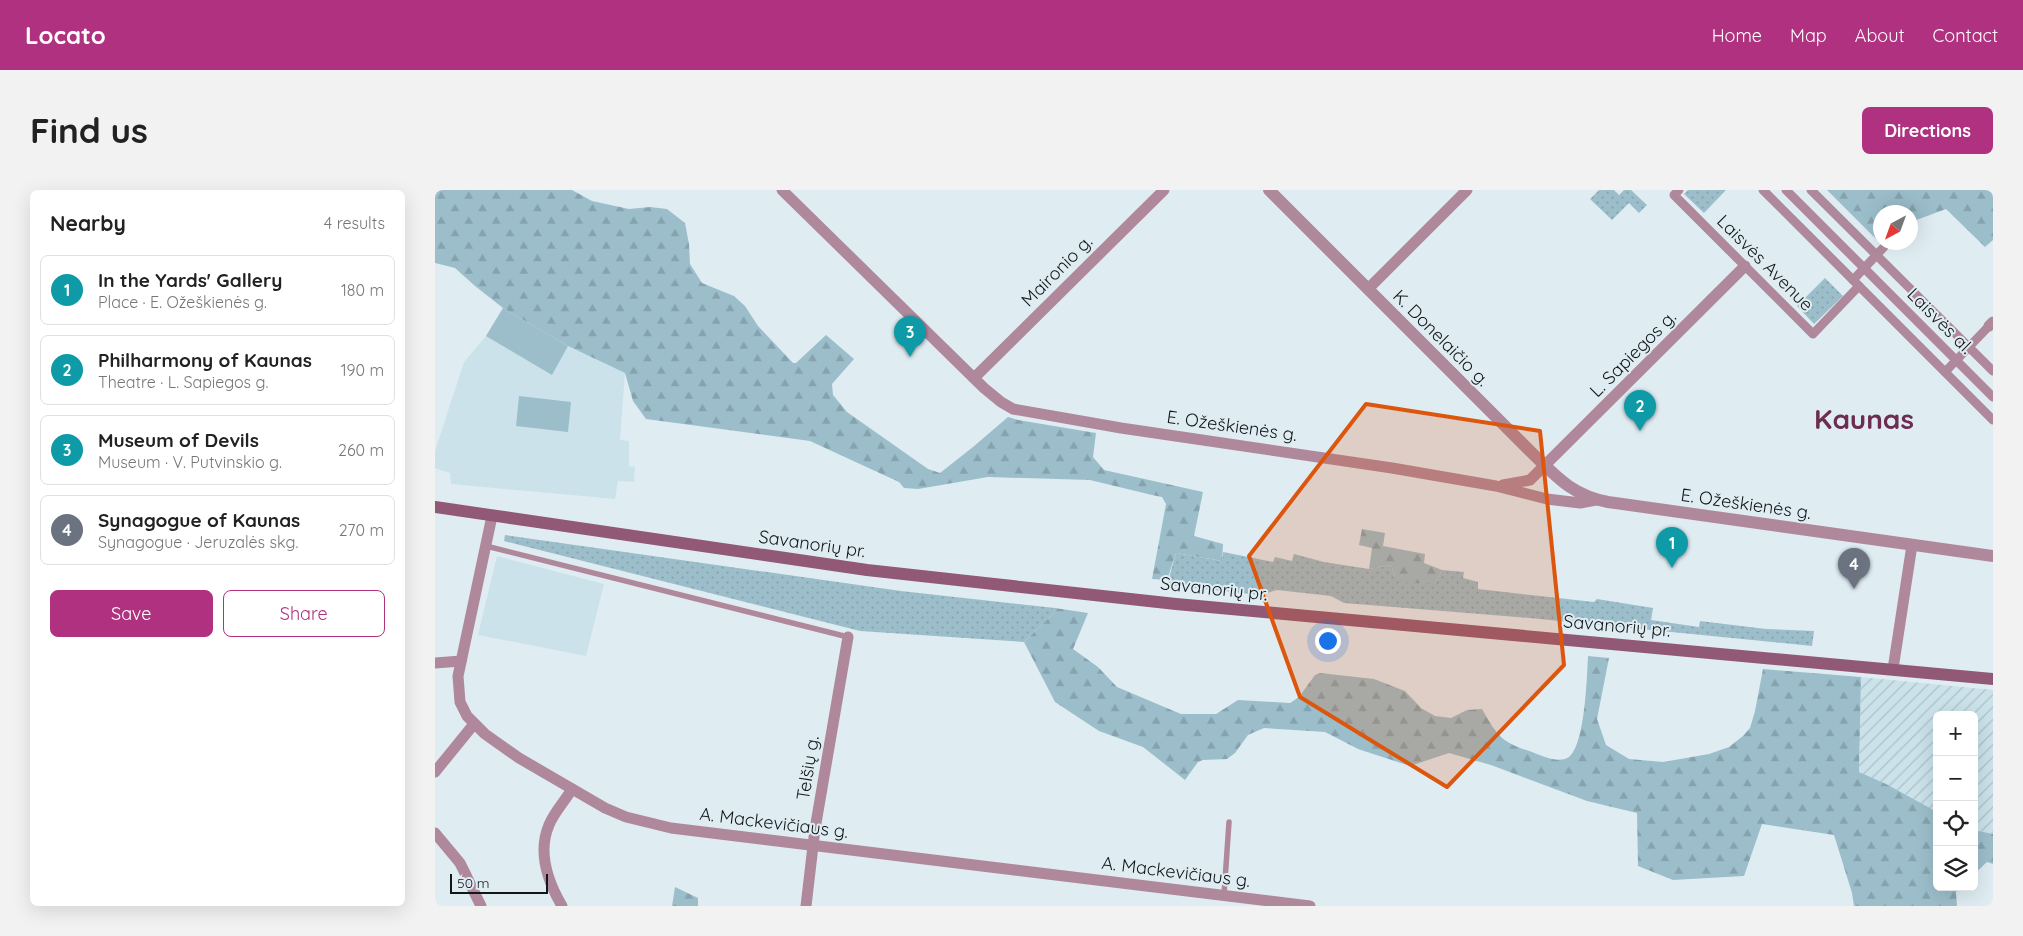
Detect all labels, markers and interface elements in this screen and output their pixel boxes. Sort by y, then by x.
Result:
text: Locato [25,20,106,50]
text: Home [1712,24,1762,47]
text: Map [1790,24,1827,47]
text: About [1855,24,1905,47]
text: Contact [1933,24,1998,47]
button: Directions [1862,107,1993,154]
text: Find us [30,108,148,152]
north arrow [1873,205,1918,250]
text: Nearby [50,210,126,236]
street label: Laisvės Avenue [1712,210,1818,316]
text: 4 results [324,213,385,233]
street label: Maironio g. [1016,230,1097,311]
text: In the Yards' Gallery [98,268,282,292]
text: 1 [64,280,70,300]
text: 180 m [341,280,384,300]
street label: Laisvės al. [1903,283,1978,358]
street label: K. Donelaičio g. [1388,285,1494,391]
text: Place · E. Ožeškienės g. [98,292,267,312]
street label: L. Sapiegos g. [1584,305,1681,402]
pin: 3 [894,316,926,357]
text: Philharmony of Kaunas [98,348,312,372]
text: 2 [62,360,72,380]
text: 190 m [341,360,384,380]
text: Theatre · L. Sapiegos g. [98,372,268,392]
pin: 2 [1624,390,1656,431]
district label: Kaunas [1814,401,1914,436]
street label: E. Ožeškienės g. [1165,405,1299,446]
text: Museum of Devils [98,428,259,452]
text: 3 [63,440,71,460]
text: 260 m [338,440,384,460]
text: Museum · V. Putvinskio g. [98,452,282,472]
street label: E. Ožeškienės g. [1679,483,1813,524]
text: Synagogue of Kaunas [98,508,300,532]
text: 4 [62,520,72,540]
text: 270 m [339,520,384,540]
street label: Savanorių pr. [757,525,867,562]
pin: 1 [1656,527,1688,568]
text: Synagogue · Jeruzalės skg. [98,532,298,552]
pin: 4 [1838,548,1870,589]
street label: Savanorių pr. [1159,571,1269,606]
button: Save [50,590,213,637]
button: Share [223,590,385,637]
street label: Savanorių pr. [1562,609,1672,642]
your location [1315,628,1341,654]
map controls [1933,711,1978,891]
button: + [1933,711,1978,756]
street label: Telšių g. [791,734,824,802]
button: − [1933,756,1978,801]
button: locate [1933,801,1978,846]
street label: A. Mackevičiaus g. [698,802,850,843]
button: layers [1933,846,1978,891]
street label: A. Mackevičiaus g. [1100,851,1252,892]
scale bar [450,871,547,894]
text: 50 m [457,874,490,892]

